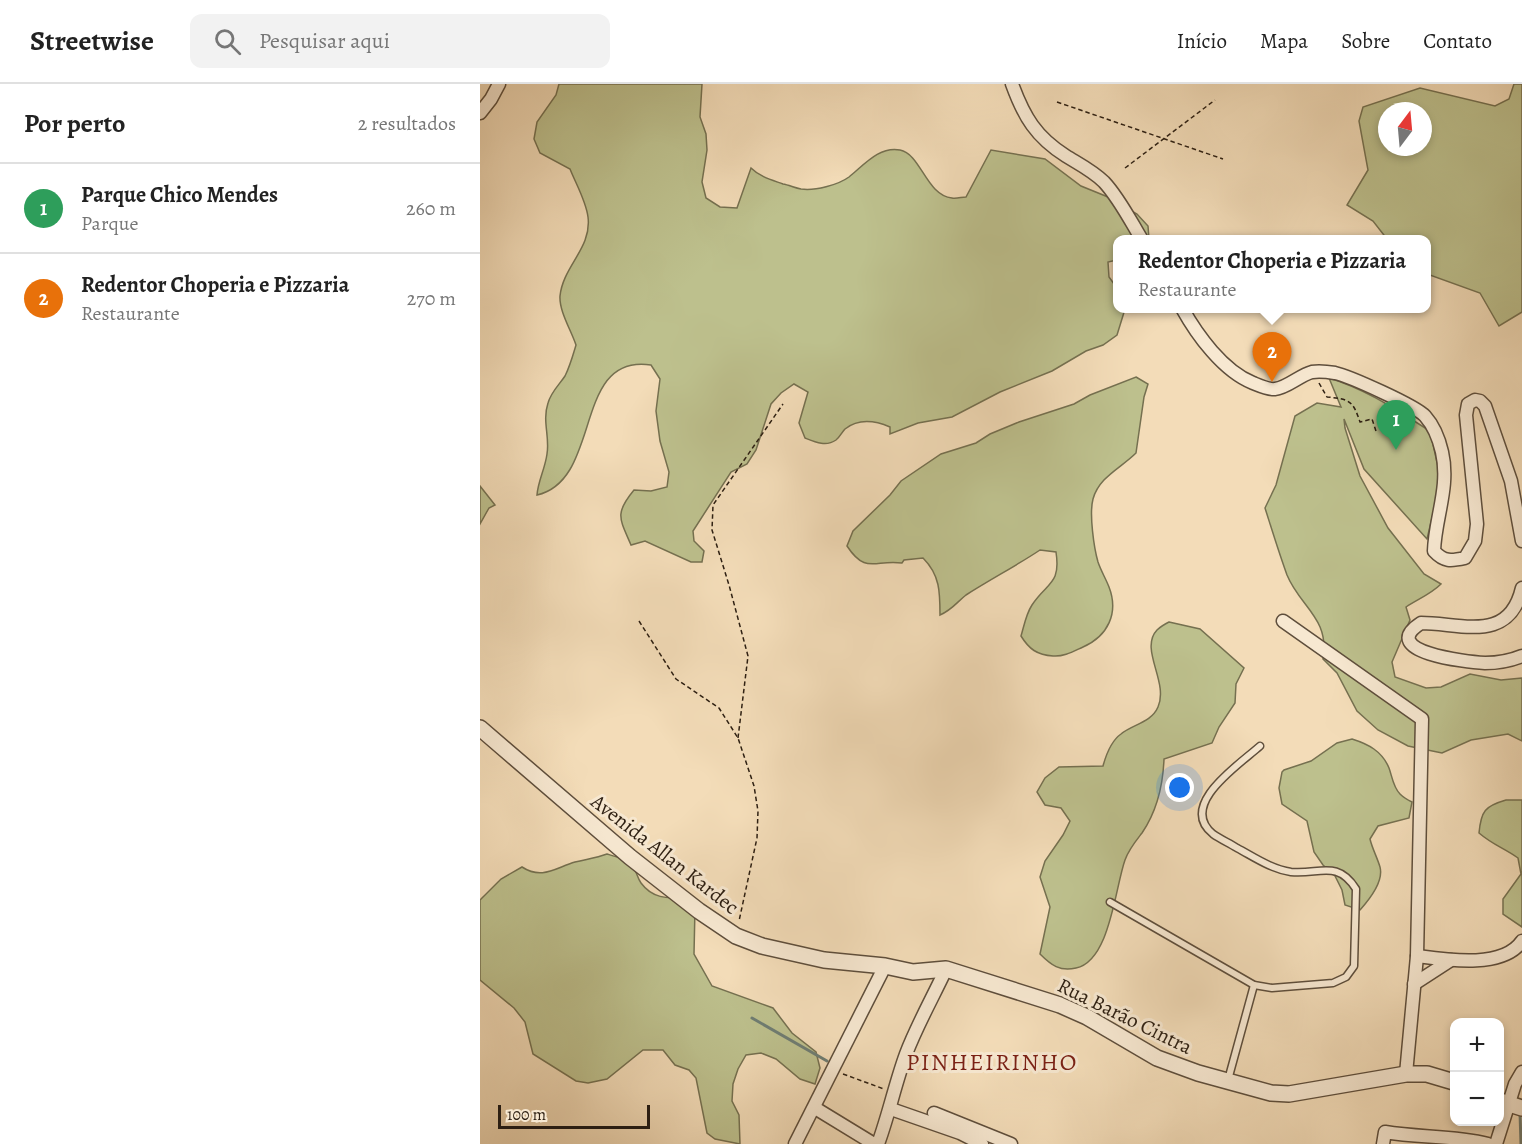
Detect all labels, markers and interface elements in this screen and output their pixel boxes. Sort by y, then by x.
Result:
search box [190,14,610,68]
text: Streetwise [30,22,154,60]
icon: search [211,25,244,58]
text: Pesquisar aqui [259,26,390,56]
text: Início [1177,27,1227,55]
text: Mapa [1260,27,1308,55]
text: Sobre [1341,27,1390,55]
text: Contato [1423,27,1492,55]
north arrow [1378,102,1432,156]
text: Por perto [24,106,125,141]
text: 2 resultados [358,110,456,137]
text: Parque Chico Mendes [81,180,278,210]
text: 1 [40,195,47,222]
text: 260 m [406,195,456,222]
text: Parque [81,210,139,237]
popup [1113,235,1431,313]
text: Redentor Choperia e Pizzaria [1138,246,1406,276]
text: Redentor Choperia e Pizzaria [81,270,349,300]
text: Restaurante [1138,276,1237,303]
text: 2 [39,285,48,312]
text: 270 m [407,285,456,312]
text: Restaurante [81,300,180,327]
pin: 2 [1252,332,1292,382]
pin: 1 [1376,400,1416,450]
your location [1165,773,1194,802]
street label: Avenida Allan Kardec [584,787,745,921]
street label: Rua Barão Cintra [1053,971,1197,1061]
map controls [1450,1018,1504,1126]
button: + [1450,1018,1504,1072]
district label: PINHEIRINHO [906,1046,1078,1078]
button: − [1450,1072,1504,1126]
scale bar [498,1102,650,1130]
text: 100 m [507,1104,546,1126]

